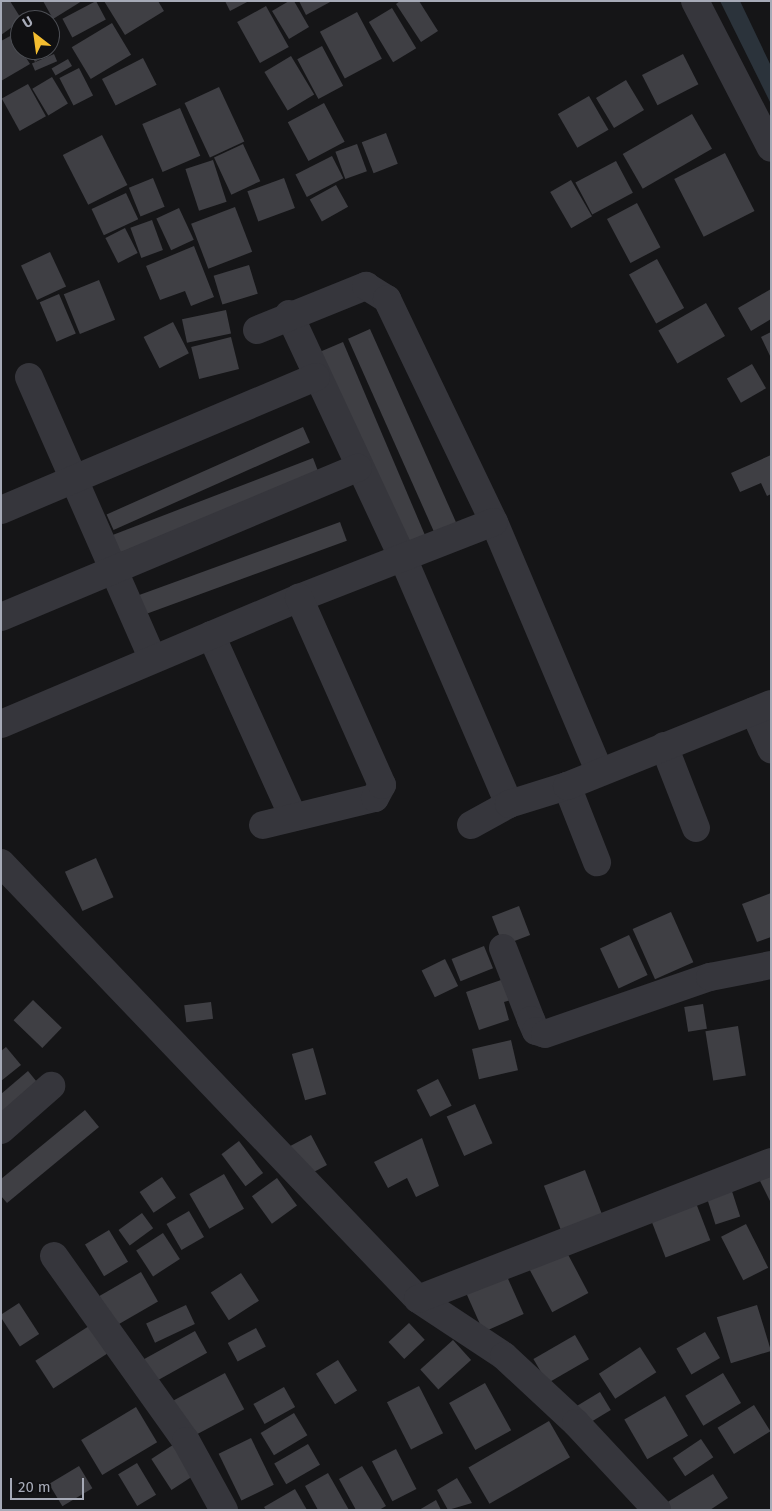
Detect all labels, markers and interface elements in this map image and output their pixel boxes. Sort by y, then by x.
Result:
north arrow [10,10,60,60]
text: U [20,13,36,32]
scale bar [12,1468,86,1500]
text: 20 m [18,1478,51,1496]

